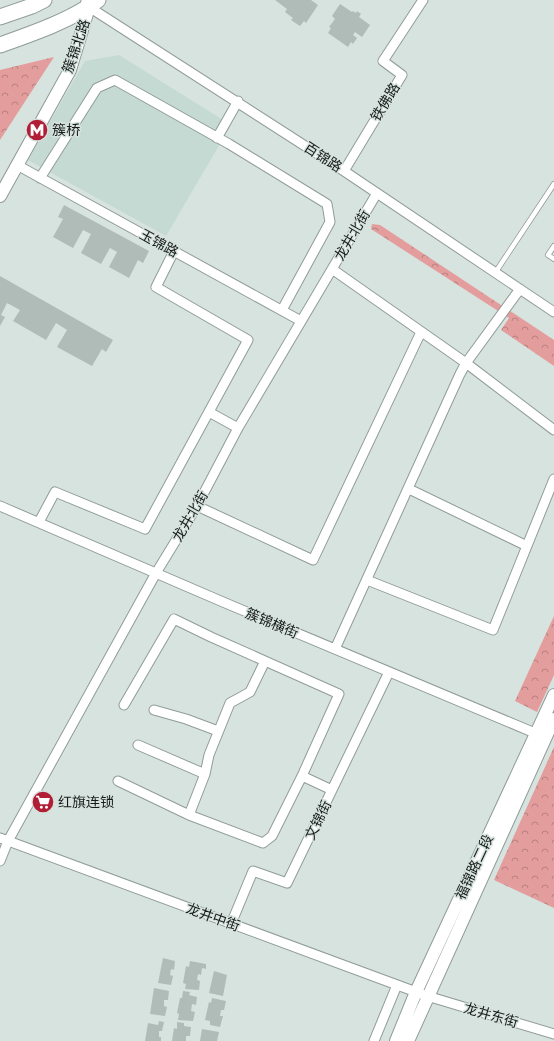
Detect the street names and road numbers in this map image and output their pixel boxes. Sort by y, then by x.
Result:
street label: 簇锦北路 [58,17,95,76]
street label: 铁佛路 [366,79,404,125]
street label: 百锦路 [300,138,346,177]
street label: 龙井北街 [330,206,375,264]
street label: 玉锦路 [136,225,182,262]
street label: 龙井北街 [168,487,213,545]
street label: 簇锦横街 [242,604,301,643]
street label: 文锦街 [301,797,336,843]
street label: 福锦路二段 [451,831,498,903]
street label: 龙井中街 [183,899,242,936]
street label: 龙井东街 [461,999,520,1032]

